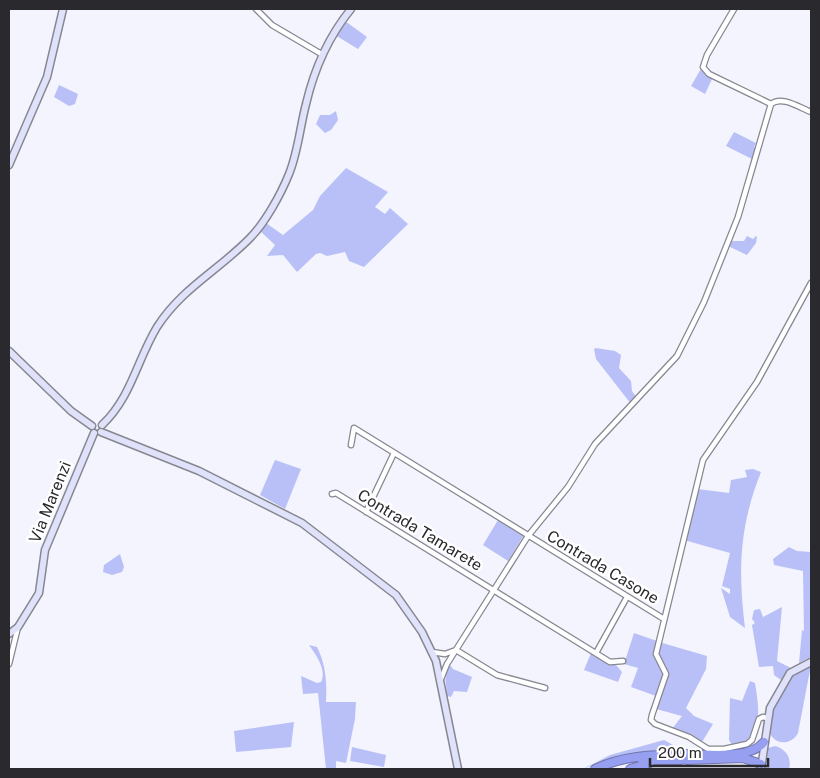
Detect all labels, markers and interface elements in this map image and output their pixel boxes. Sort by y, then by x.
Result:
street label: Via Marenzi [25,458,75,546]
street label: Contrada Tamarete [354,485,486,575]
street label: Contrada Casone [544,526,662,608]
scale bar [650,736,768,768]
text: 200 m [658,744,702,761]

